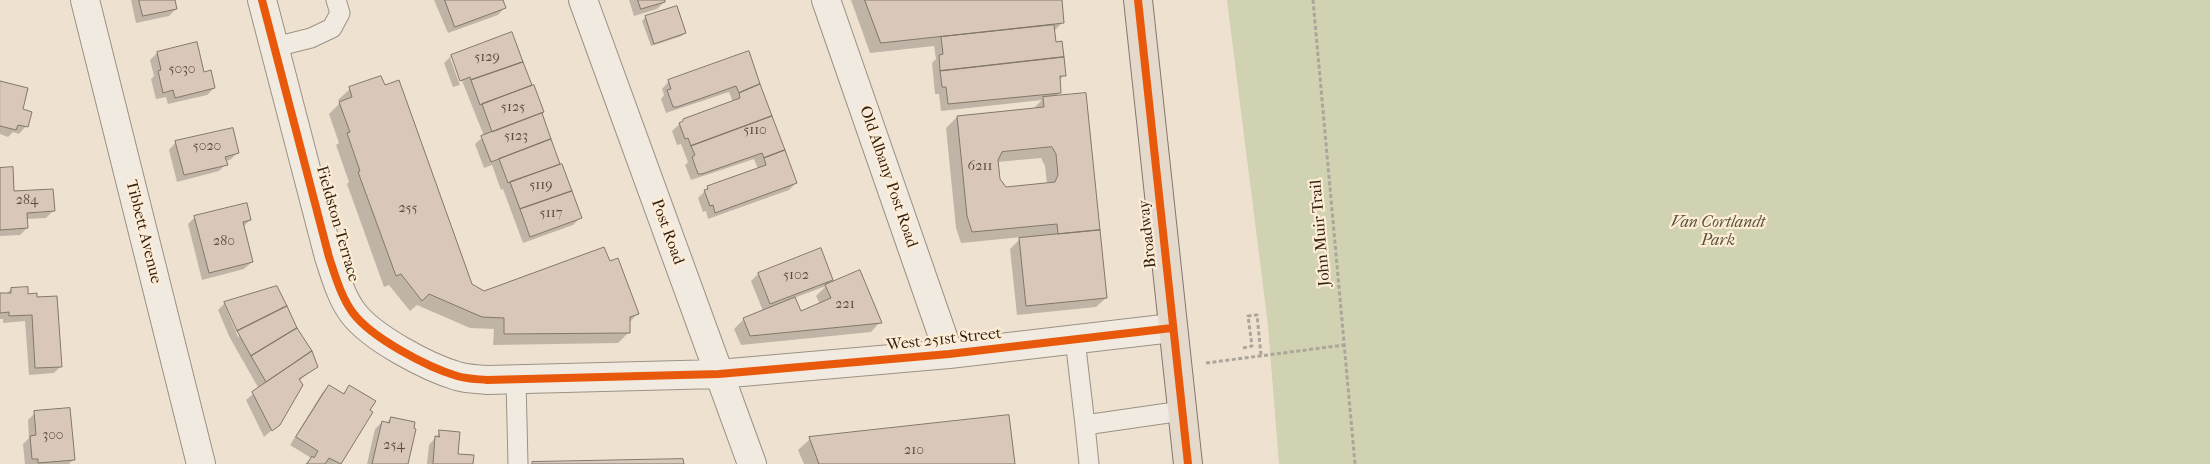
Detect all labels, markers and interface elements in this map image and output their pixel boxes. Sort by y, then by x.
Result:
house number: 5129 [474,50,500,66]
house number: 5030 [168,62,196,78]
house number: 5125 [501,100,525,116]
street label: Old Albany Post Road [855,104,921,250]
house number: 5110 [743,123,767,139]
house number: 5123 [504,129,528,145]
house number: 5020 [193,139,221,155]
house number: 6211 [968,159,992,175]
street label: Fieldston Terrace [311,164,363,284]
street label: Tibbett Avenue [121,178,165,286]
house number: 5119 [529,178,553,194]
street label: John Muir Trail [1307,179,1335,287]
house number: 284 [16,193,38,209]
street label: Post Road [646,197,688,267]
street label: Broadway [1135,199,1161,269]
house number: 255 [398,201,418,217]
house number: 5117 [540,206,562,222]
park label: Van Cortlandt Park [1671,213,1765,251]
house number: 280 [213,234,235,250]
house number: 5102 [783,268,809,284]
house number: 221 [835,297,855,313]
street label: West 251st Street [885,324,1003,356]
house number: 300 [42,428,64,444]
house number: 254 [383,438,405,454]
house number: 210 [904,443,924,459]

